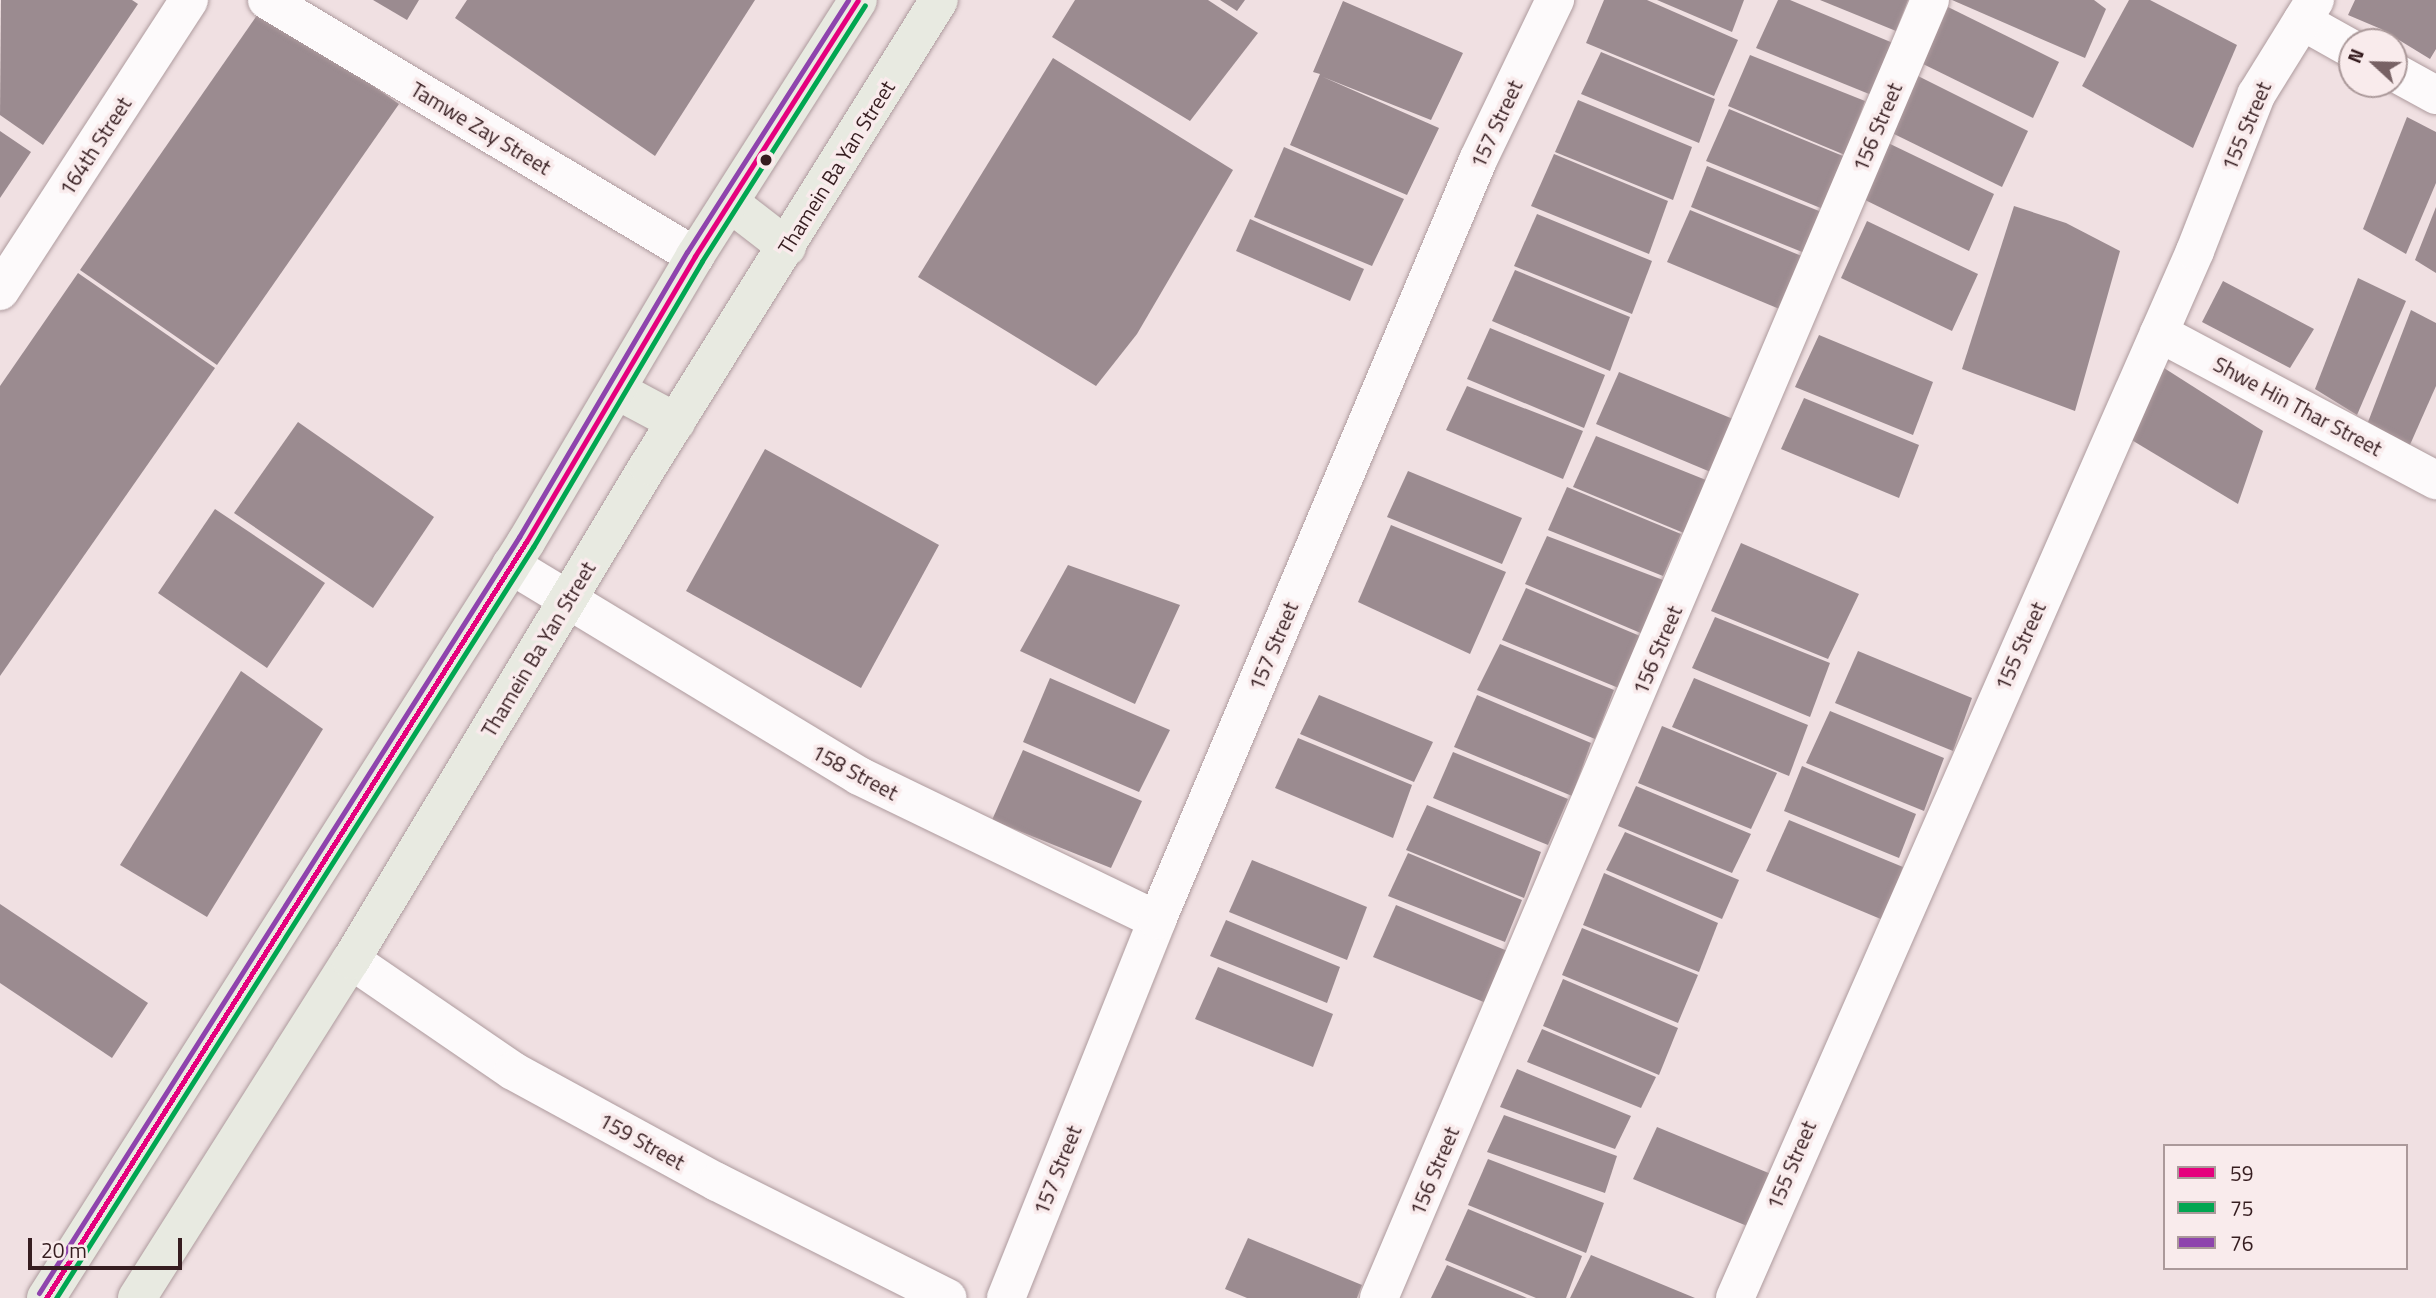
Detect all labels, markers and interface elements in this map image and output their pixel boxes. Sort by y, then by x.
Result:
north arrow [2338,28,2408,98]
text: N [2339,44,2371,67]
street label: Thamein Ba Yan Street [772,75,900,259]
street label: Tamwe Zay Street [406,76,556,180]
street label: 157 Street [1465,76,1527,172]
street label: 155 Street [2216,78,2276,174]
street label: 156 Street [1847,79,1907,175]
street label: 164th Street [54,92,136,200]
unlabelled marker [759,153,773,167]
street label: Shwe Hin Thar Street [2209,351,2387,461]
street label: Thamein Ba Yan Street [476,557,600,741]
street label: 157 Street [1243,598,1303,694]
street label: 155 Street [1989,598,2051,694]
street label: 156 Street [1627,602,1687,698]
street label: 158 Street [808,739,902,805]
street label: 159 Street [595,1107,689,1175]
street label: 155 Street [1761,1117,1821,1213]
street label: 157 Street [1028,1122,1086,1218]
street label: 156 Street [1404,1123,1464,1219]
legend [2163,1144,2408,1270]
text: 59 [2230,1157,2254,1189]
text: 75 [2230,1192,2254,1224]
scale bar [32,1224,186,1268]
text: 76 [2230,1227,2254,1259]
text: 20 m [41,1234,87,1266]

